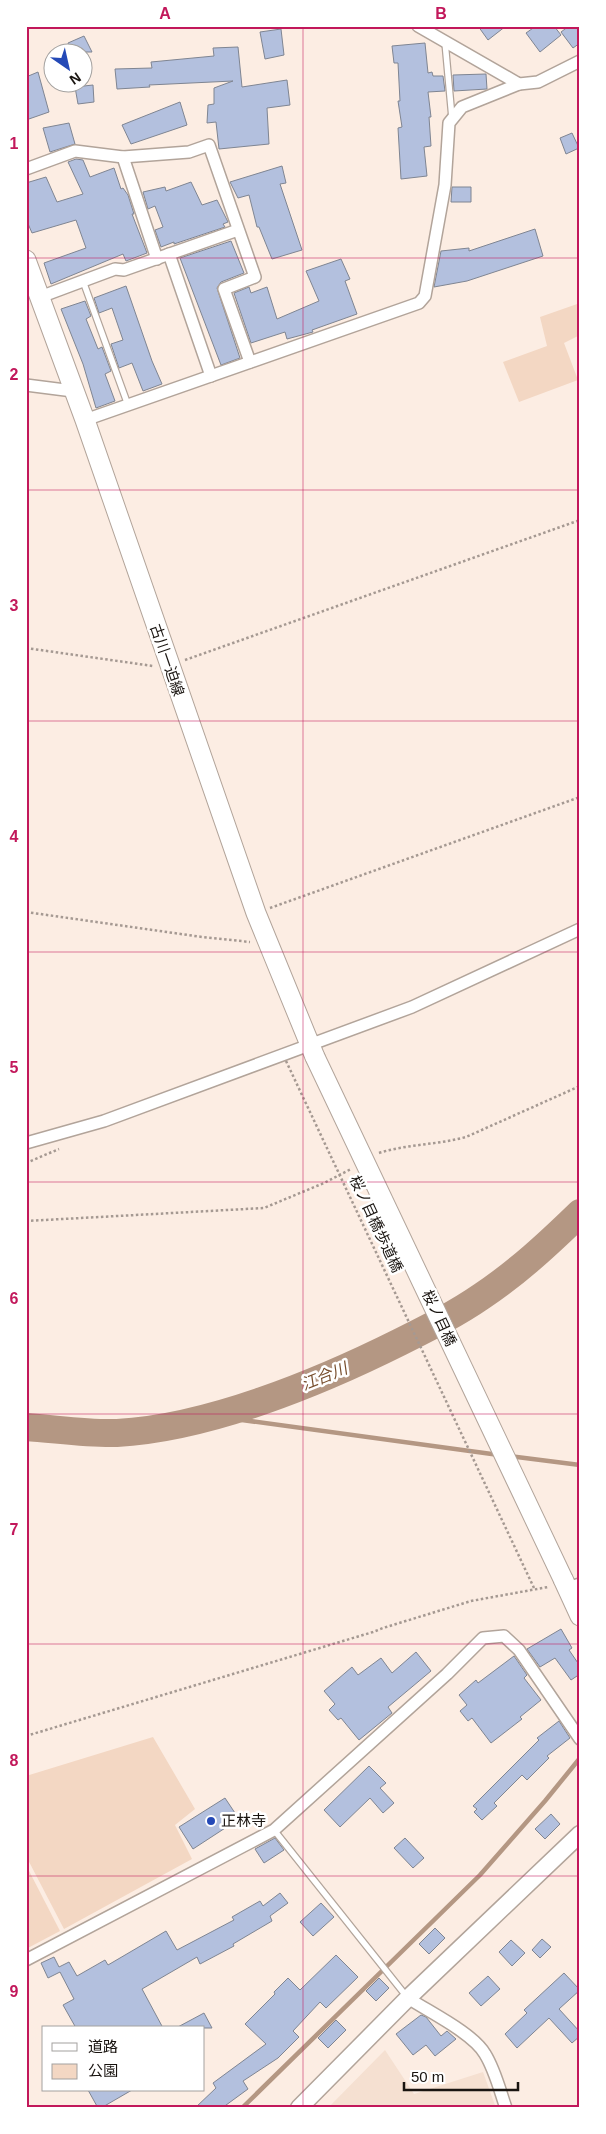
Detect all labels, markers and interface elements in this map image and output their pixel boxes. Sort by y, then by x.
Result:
text: A [159,5,171,22]
text: B [435,5,447,22]
north arrow [42,42,92,92]
text: N [67,69,84,88]
text: 1 [10,135,19,152]
text: 2 [10,366,19,383]
text: 3 [10,597,19,614]
street label: 古川一迫線 [147,622,188,698]
text: 4 [10,828,19,845]
text: 5 [10,1059,19,1076]
street label: 桜ノ目橋歩道橋 [347,1173,406,1275]
street label: 桜ノ目橋 [419,1287,460,1349]
text: 6 [10,1290,19,1307]
water label: 江合川 [299,1359,351,1393]
text: 7 [10,1521,19,1538]
text: 8 [10,1752,19,1769]
place label: 正林寺 [221,1812,266,1829]
marker: 正林寺 [205,1815,217,1827]
text: 9 [10,1983,19,2000]
legend [42,2026,205,2092]
text: 道路 [88,2038,118,2055]
scale bar [404,2059,517,2091]
text: 公園 [88,2062,118,2079]
text: 50 m [411,2068,444,2085]

